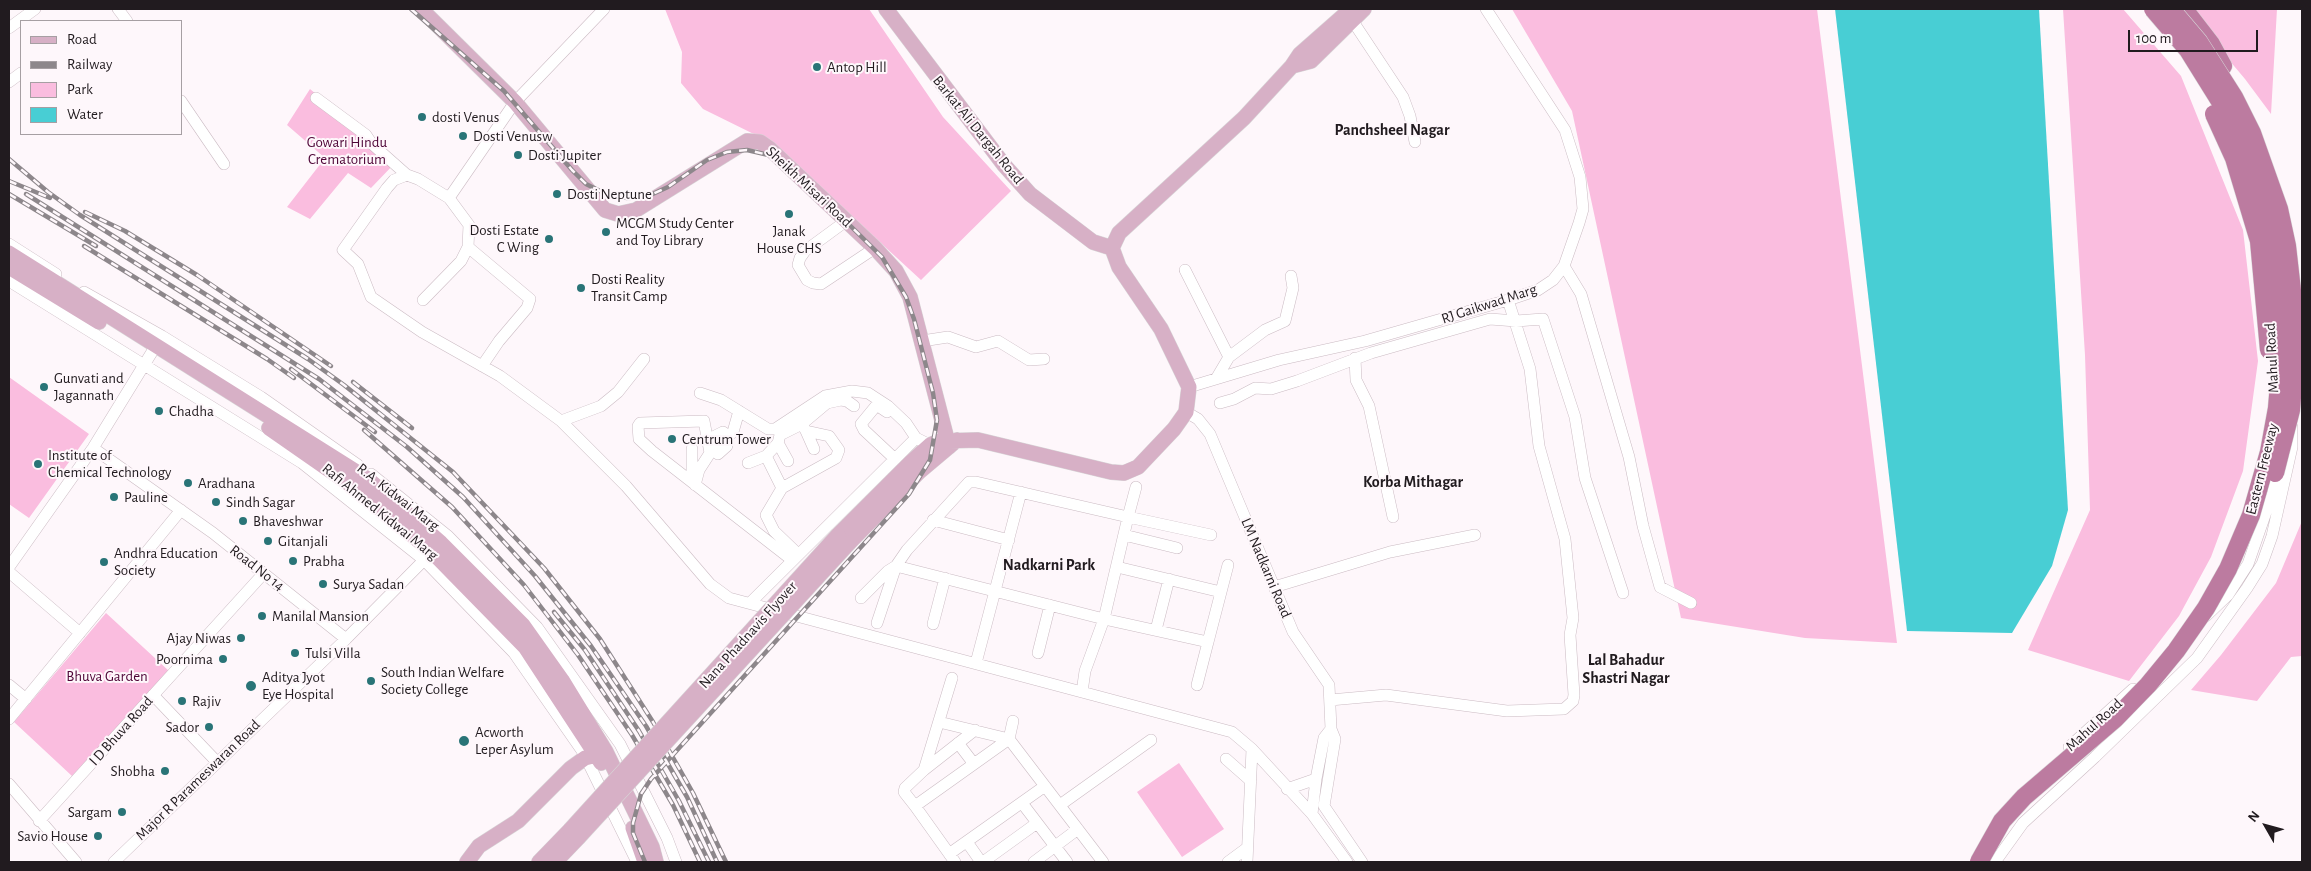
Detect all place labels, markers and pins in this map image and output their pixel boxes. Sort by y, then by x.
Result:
place label: Antop Hill [827,58,887,76]
marker: Antop Hill [811,61,823,73]
place label: dosti Venus [432,108,499,126]
marker: dosti Venus [416,111,428,123]
place label: Dosti Venusw [473,127,552,145]
marker: Dosti Venusw [457,130,469,142]
place label: Dosti Jupiter [528,146,601,164]
marker: Dosti Jupiter [512,149,524,161]
place label: Dosti Neptune [567,185,652,203]
marker: Dosti Neptune [551,188,563,200]
marker: Janak House CHS [783,208,795,220]
place label: MCGM Study Center and Toy Library [616,214,734,249]
place label: Dosti Estate C Wing [470,221,539,256]
place label: Janak House CHS [756,222,822,257]
marker: MCGM Study Center and Toy Library [600,226,612,238]
marker: Dosti Estate C Wing [543,233,555,245]
place label: Dosti Reality Transit Camp [591,270,667,305]
marker: Dosti Reality Transit Camp [575,282,587,294]
place label: Gunvati and Jagannath [54,369,124,404]
marker: Gunvati and Jagannath [38,381,50,393]
place label: Chadha [169,402,214,420]
marker: Chadha [153,405,165,417]
place label: Centrum Tower [682,430,771,448]
marker: Centrum Tower [666,433,678,445]
place label: Institute of Chemical Technology [48,446,171,481]
marker: Institute of Chemical Technology [32,458,44,470]
place label: Aradhana [198,474,255,492]
marker: Aradhana [182,477,194,489]
place label: Pauline [124,488,168,506]
marker: Pauline [108,491,120,503]
place label: Sindh Sagar [226,493,295,511]
marker: Sindh Sagar [210,496,222,508]
place label: Bhaveshwar [253,512,323,530]
marker: Bhaveshwar [237,515,249,527]
place label: Gitanjali [278,532,328,550]
marker: Gitanjali [262,535,274,547]
place label: Andhra Education Society [114,544,218,579]
place label: Prabha [303,552,345,570]
marker: Prabha [287,555,299,567]
marker: Andhra Education Society [98,556,110,568]
place label: Surya Sadan [333,575,404,593]
marker: Surya Sadan [317,578,329,590]
place label: Manilal Mansion [272,607,369,625]
marker: Manilal Mansion [256,610,268,622]
place label: Ajay Niwas [167,629,231,647]
marker: Ajay Niwas [235,632,247,644]
place label: Tulsi Villa [305,644,361,662]
marker: Tulsi Villa [289,647,301,659]
place label: Poornima [156,650,213,668]
marker: Poornima [217,653,229,665]
place label: South Indian Welfare Society College [381,663,504,698]
place label: Aditya Jyot Eye Hospital [262,668,334,703]
marker: South Indian Welfare Society College [365,675,377,687]
marker: Aditya Jyot Eye Hospital [244,679,258,693]
place label: Rajiv [192,692,221,710]
marker: Rajiv [176,695,188,707]
place label: Sador [165,718,199,736]
marker: Sador [203,721,215,733]
place label: Acworth Leper Asylum [475,723,554,758]
marker: Acworth Leper Asylum [457,734,471,748]
place label: Shobha [110,762,155,780]
marker: Shobha [159,765,171,777]
place label: Sargam [68,803,112,821]
marker: Sargam [116,806,128,818]
place label: Savio House [17,827,88,845]
marker: Savio House [92,830,104,842]

